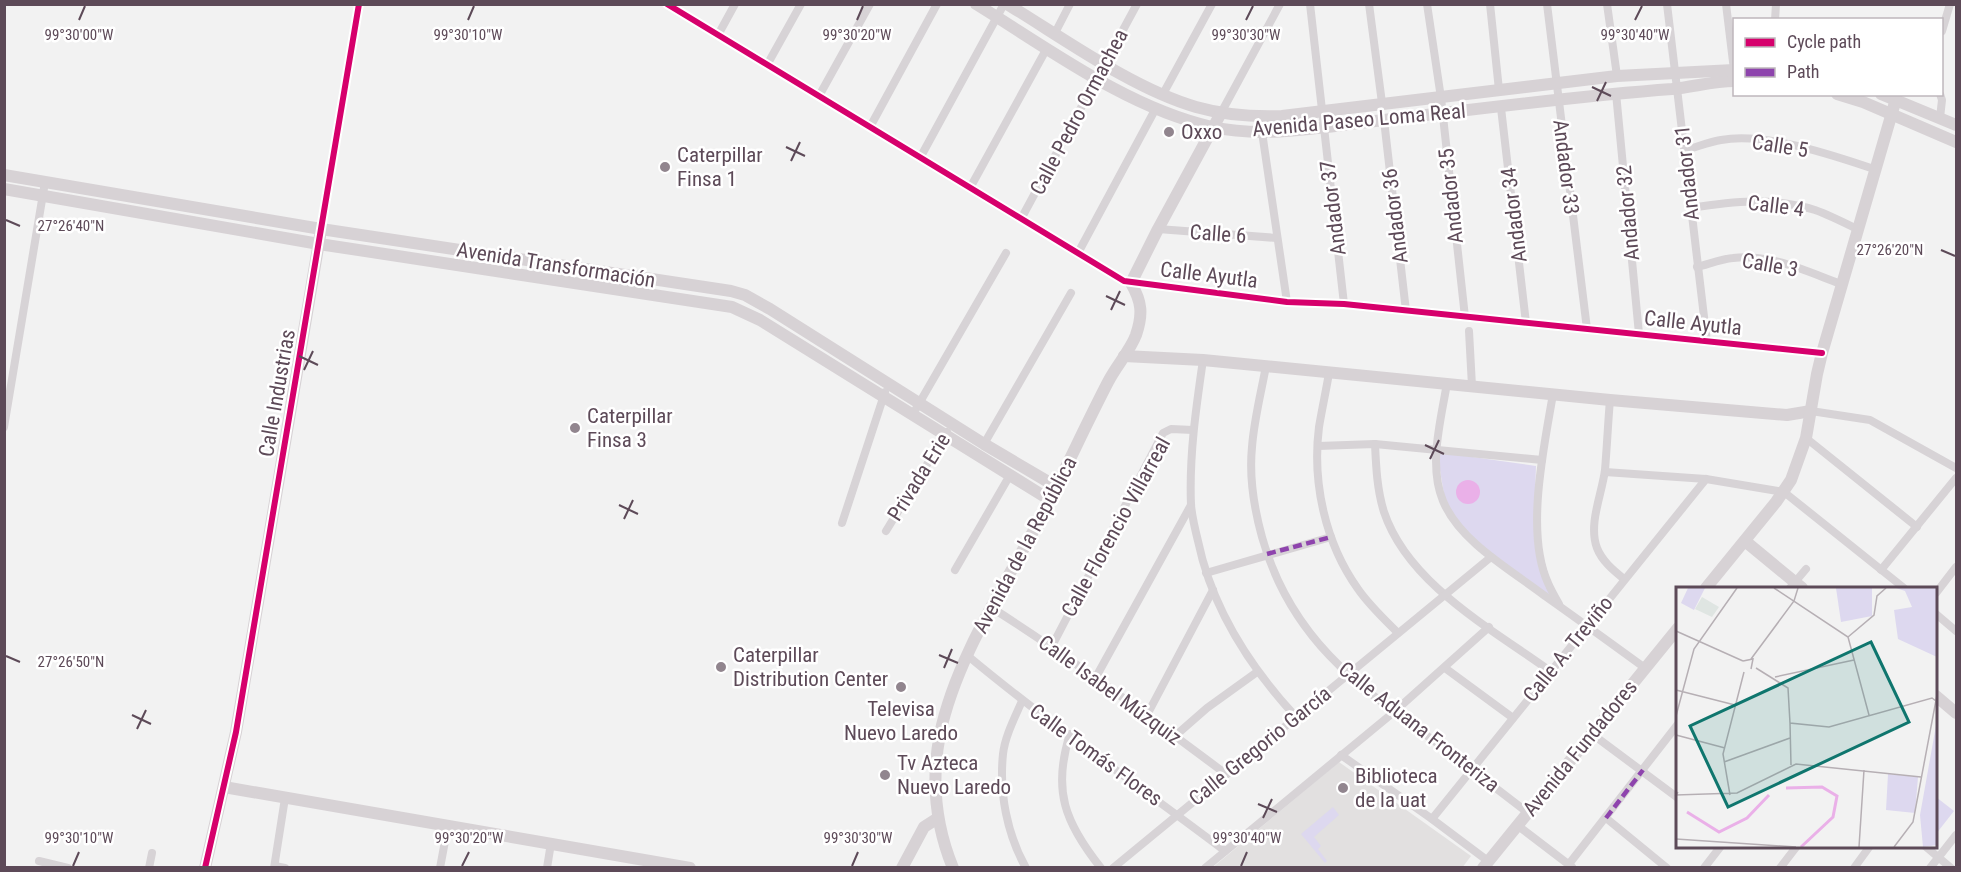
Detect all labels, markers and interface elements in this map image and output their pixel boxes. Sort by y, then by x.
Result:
legend [1733,18,1943,96]
street label: Calle Pedro Ormachea [1025,25,1133,199]
text: 99°30'00"W [45,26,114,44]
text: 99°30'10"W [434,26,503,44]
text: 99°30'20"W [823,26,892,44]
text: 99°30'30"W [1212,26,1281,44]
text: 99°30'40"W [1601,26,1670,44]
text: Cycle path [1787,31,1861,52]
text: Path [1787,61,1820,82]
street label: Avenida Paseo Loma Real [1251,99,1467,141]
street label: Andador 33 [1548,118,1584,216]
place label: Oxxo [1181,120,1222,144]
street label: Andador 31 [1670,124,1704,222]
marker: Oxxo [1162,125,1176,139]
street label: Calle 5 [1750,130,1810,162]
place label: Caterpillar Finsa 1 [677,143,763,191]
street label: Andador 35 [1434,147,1468,245]
street label: Andador 37 [1315,159,1351,257]
marker: Caterpillar Finsa 1 [658,160,672,174]
street label: Andador 32 [1612,164,1644,262]
street label: Andador 34 [1496,166,1532,264]
street label: Andador 36 [1377,167,1413,265]
street label: Calle 4 [1746,191,1806,221]
text: 27°26'40"N [38,217,104,235]
street label: Calle 6 [1189,220,1247,248]
street label: Avenida Transformación [455,237,657,293]
text: 27°26'20"N [1857,241,1923,259]
street label: Calle 3 [1740,248,1800,282]
street label: Calle Ayutla [1159,257,1259,293]
street label: Calle Ayutla [1643,306,1743,340]
street label: Calle Industrias [254,327,300,459]
place label: Caterpillar Finsa 3 [587,404,673,452]
marker: Caterpillar Finsa 3 [568,421,582,435]
street label: Privada Erie [883,429,955,525]
street label: Calle Florencio Villarreal [1057,433,1175,621]
street label: Avenida de la República [968,453,1082,637]
inset map [1676,587,1937,848]
street label: Calle A. Treviño [1518,591,1618,707]
street label: Calle Isabel Múzquiz [1034,630,1186,750]
place label: Caterpillar Distribution Center [733,643,888,691]
text: 27°26'50"N [38,653,104,671]
street label: Calle Aduana Fronteriza [1334,657,1504,797]
marker: Caterpillar Distribution Center [714,660,728,674]
street label: Avenida Fundadores [1518,675,1642,821]
marker: Televisa Nuevo Laredo [894,680,908,694]
street label: Calle Gregorio García [1184,681,1336,811]
place label: Televisa Nuevo Laredo [844,697,958,745]
street label: Calle Tomás Flores [1025,699,1167,811]
place label: Tv Azteca Nuevo Laredo [897,751,1011,799]
place label: Biblioteca de la uat [1355,764,1438,812]
marker: Tv Azteca Nuevo Laredo [878,768,892,782]
marker: Biblioteca de la uat [1336,781,1350,795]
text: 99°30'10"W [45,829,114,847]
text: 99°30'20"W [435,829,504,847]
text: 99°30'30"W [824,829,893,847]
text: 99°30'40"W [1213,829,1282,847]

